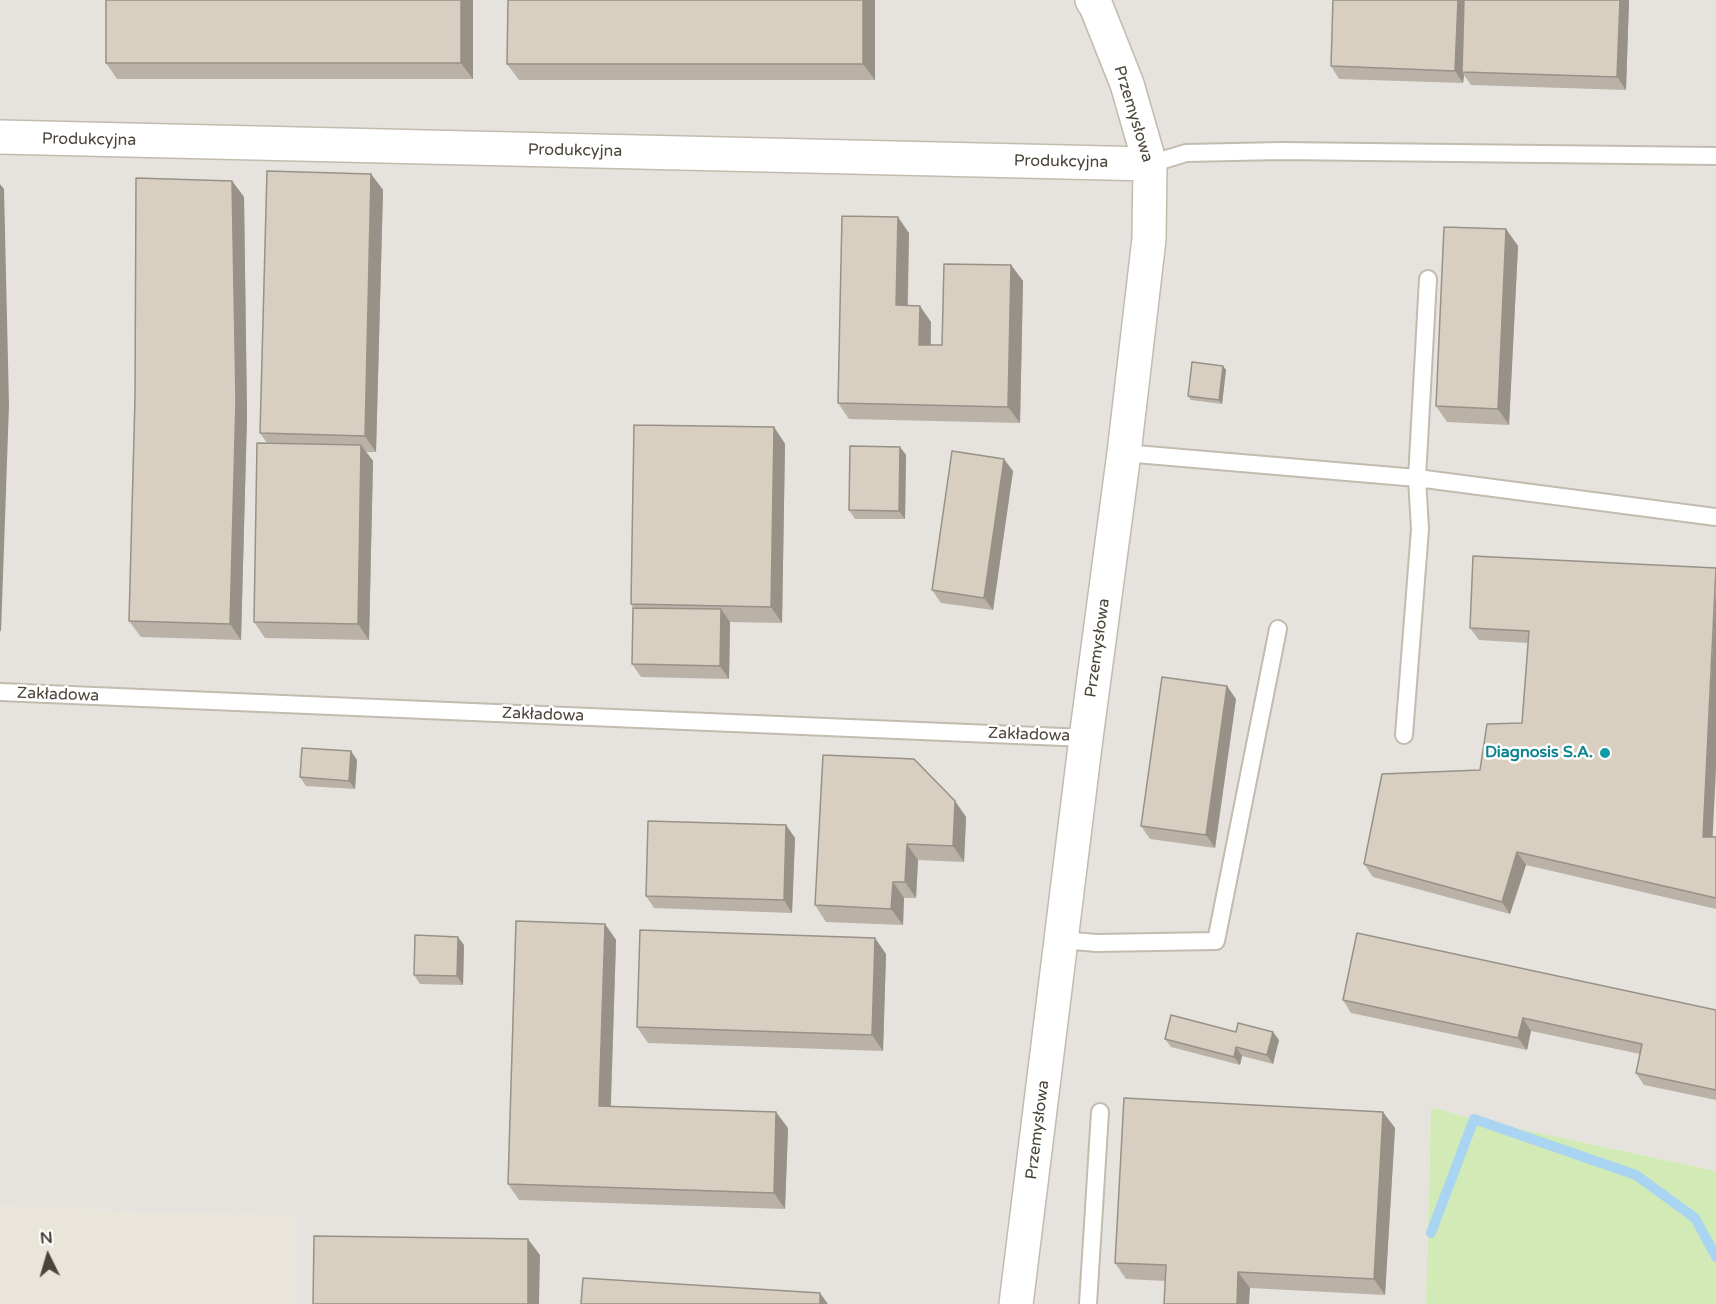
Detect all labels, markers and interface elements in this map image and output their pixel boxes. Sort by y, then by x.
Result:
street label: Przemysłowa [1109,63,1157,165]
street label: Produkcyjna [42,130,136,150]
street label: Produkcyjna [528,141,622,161]
street label: Produkcyjna [1014,152,1108,172]
street label: Przemysłowa [1082,597,1114,699]
street label: Zakładowa [17,684,99,706]
street label: Zakładowa [502,704,584,726]
street label: Zakładowa [988,724,1070,746]
place label: Diagnosis S.A. [1485,743,1593,763]
marker: Diagnosis S.A. [1598,746,1612,760]
street label: Przemysłowa [1022,1079,1054,1181]
north arrow [18,1226,78,1286]
text: N [39,1228,54,1249]

